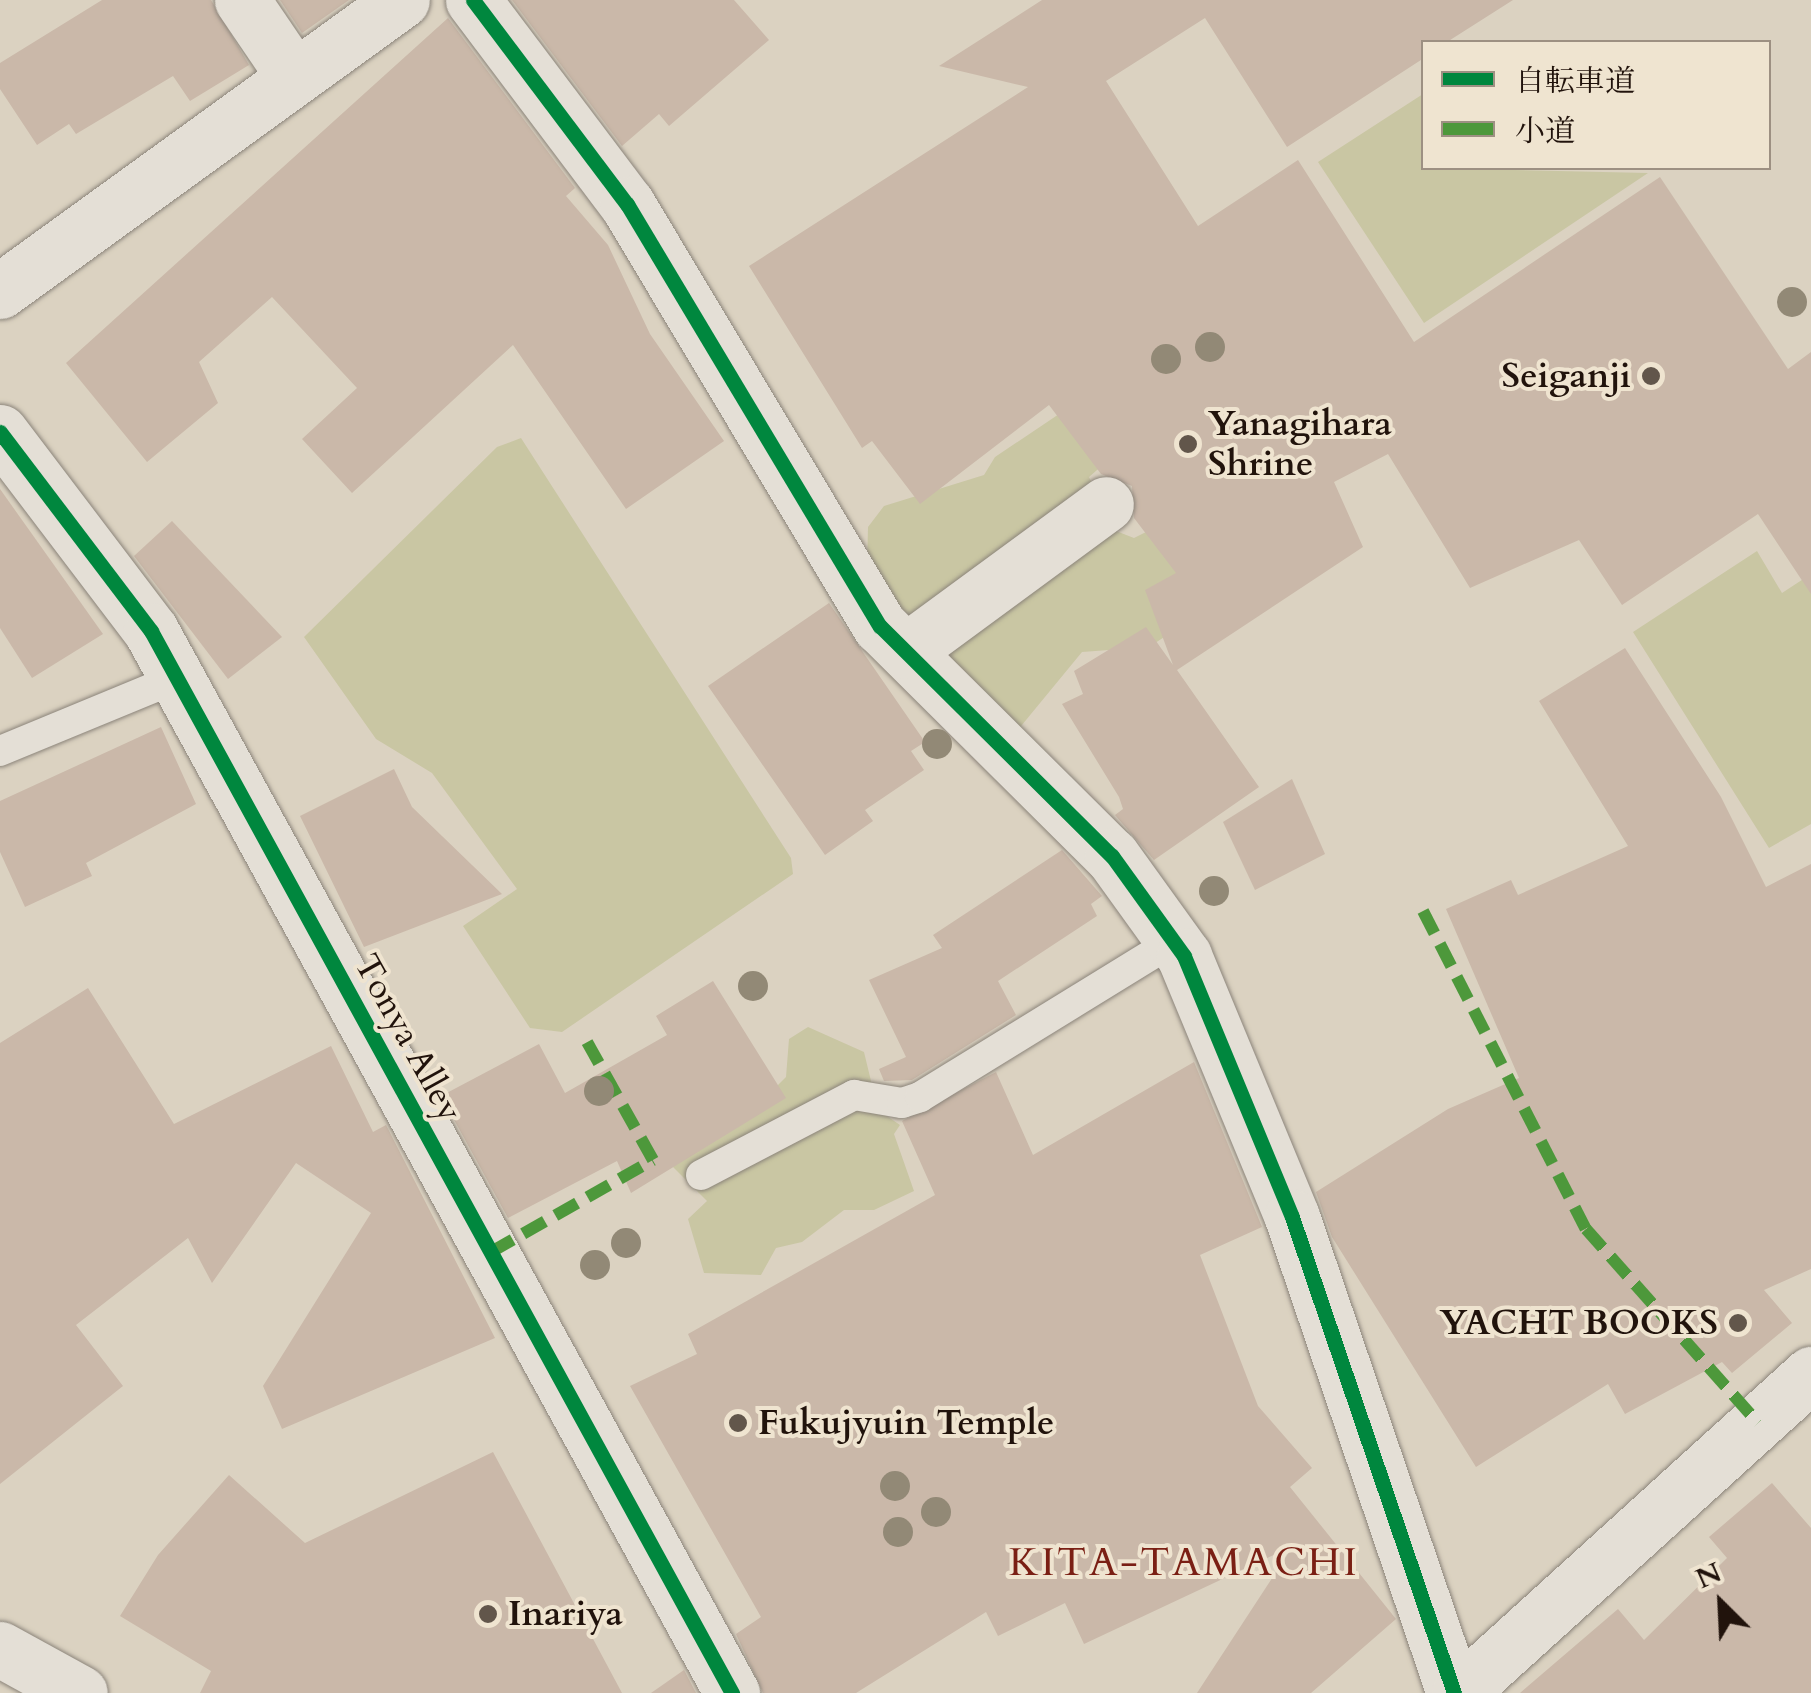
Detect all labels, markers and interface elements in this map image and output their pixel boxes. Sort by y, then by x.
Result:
legend [1421,40,1771,170]
text: 自転車道 [1515,61,1635,102]
text: 小道 [1515,111,1575,152]
place label: Seiganji [1502,355,1631,397]
marker: Seiganji [1640,365,1662,387]
place label: Yanagihara Shrine [1208,403,1392,485]
marker: Yanagihara Shrine [1177,433,1199,455]
street label: Tonya Alley [345,947,471,1129]
place label: YACHT BOOKS [1439,1302,1718,1344]
marker: YACHT BOOKS [1727,1312,1749,1334]
place label: Fukujyuin Temple [758,1402,1054,1444]
marker: Fukujyuin Temple [727,1412,749,1434]
district label: KITA-TAMACHI [1009,1539,1359,1587]
north arrow [1671,1553,1771,1653]
text: N [1690,1553,1728,1598]
place label: Inariya [508,1593,623,1635]
marker: Inariya [477,1603,499,1625]

